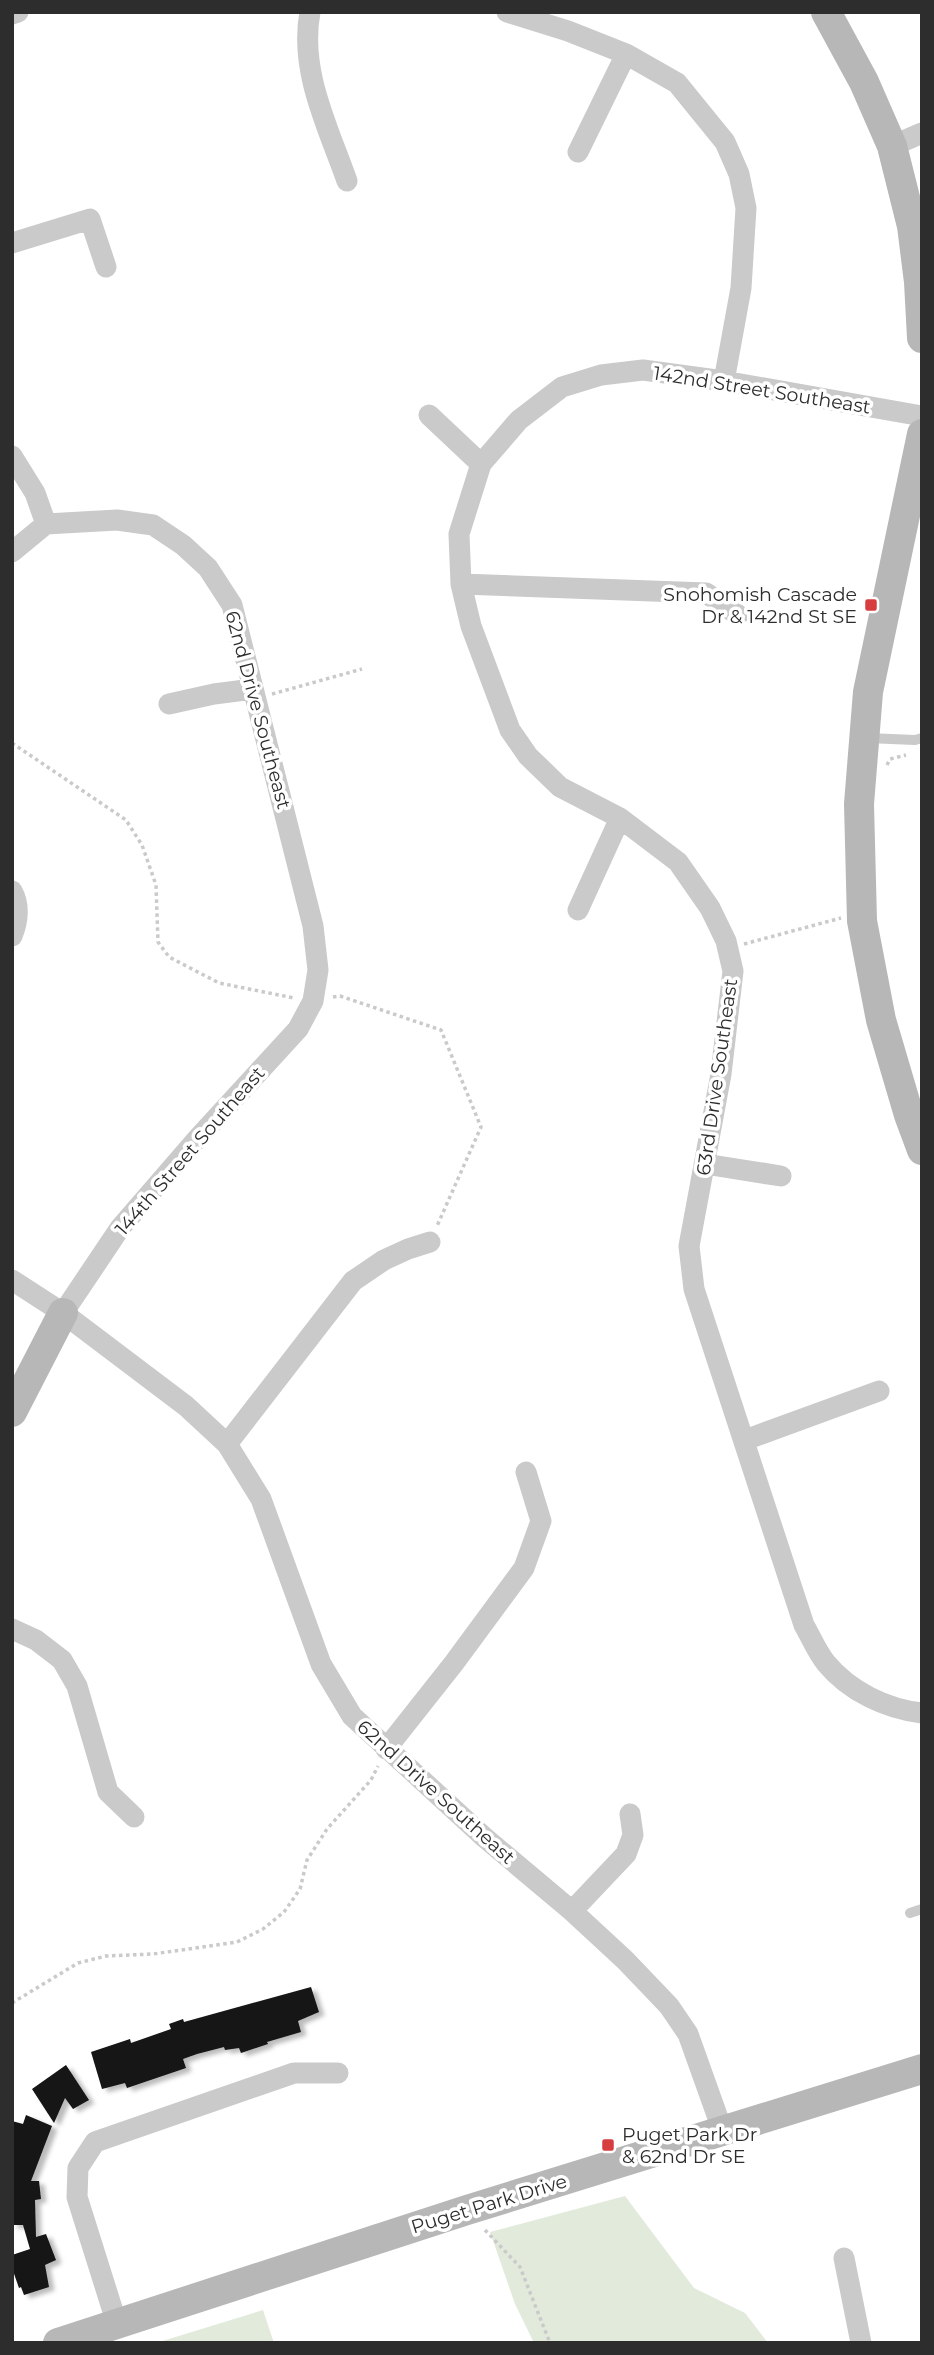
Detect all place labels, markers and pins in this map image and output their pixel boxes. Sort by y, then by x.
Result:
place label: Snohomish Cascade Dr & 142nd St SE [663,583,857,628]
marker: Snohomish Cascade Dr & 142nd St SE [863,597,879,613]
place label: Puget Park Dr & 62nd Dr SE [622,2123,757,2168]
marker: Puget Park Dr & 62nd Dr SE [600,2137,616,2153]

